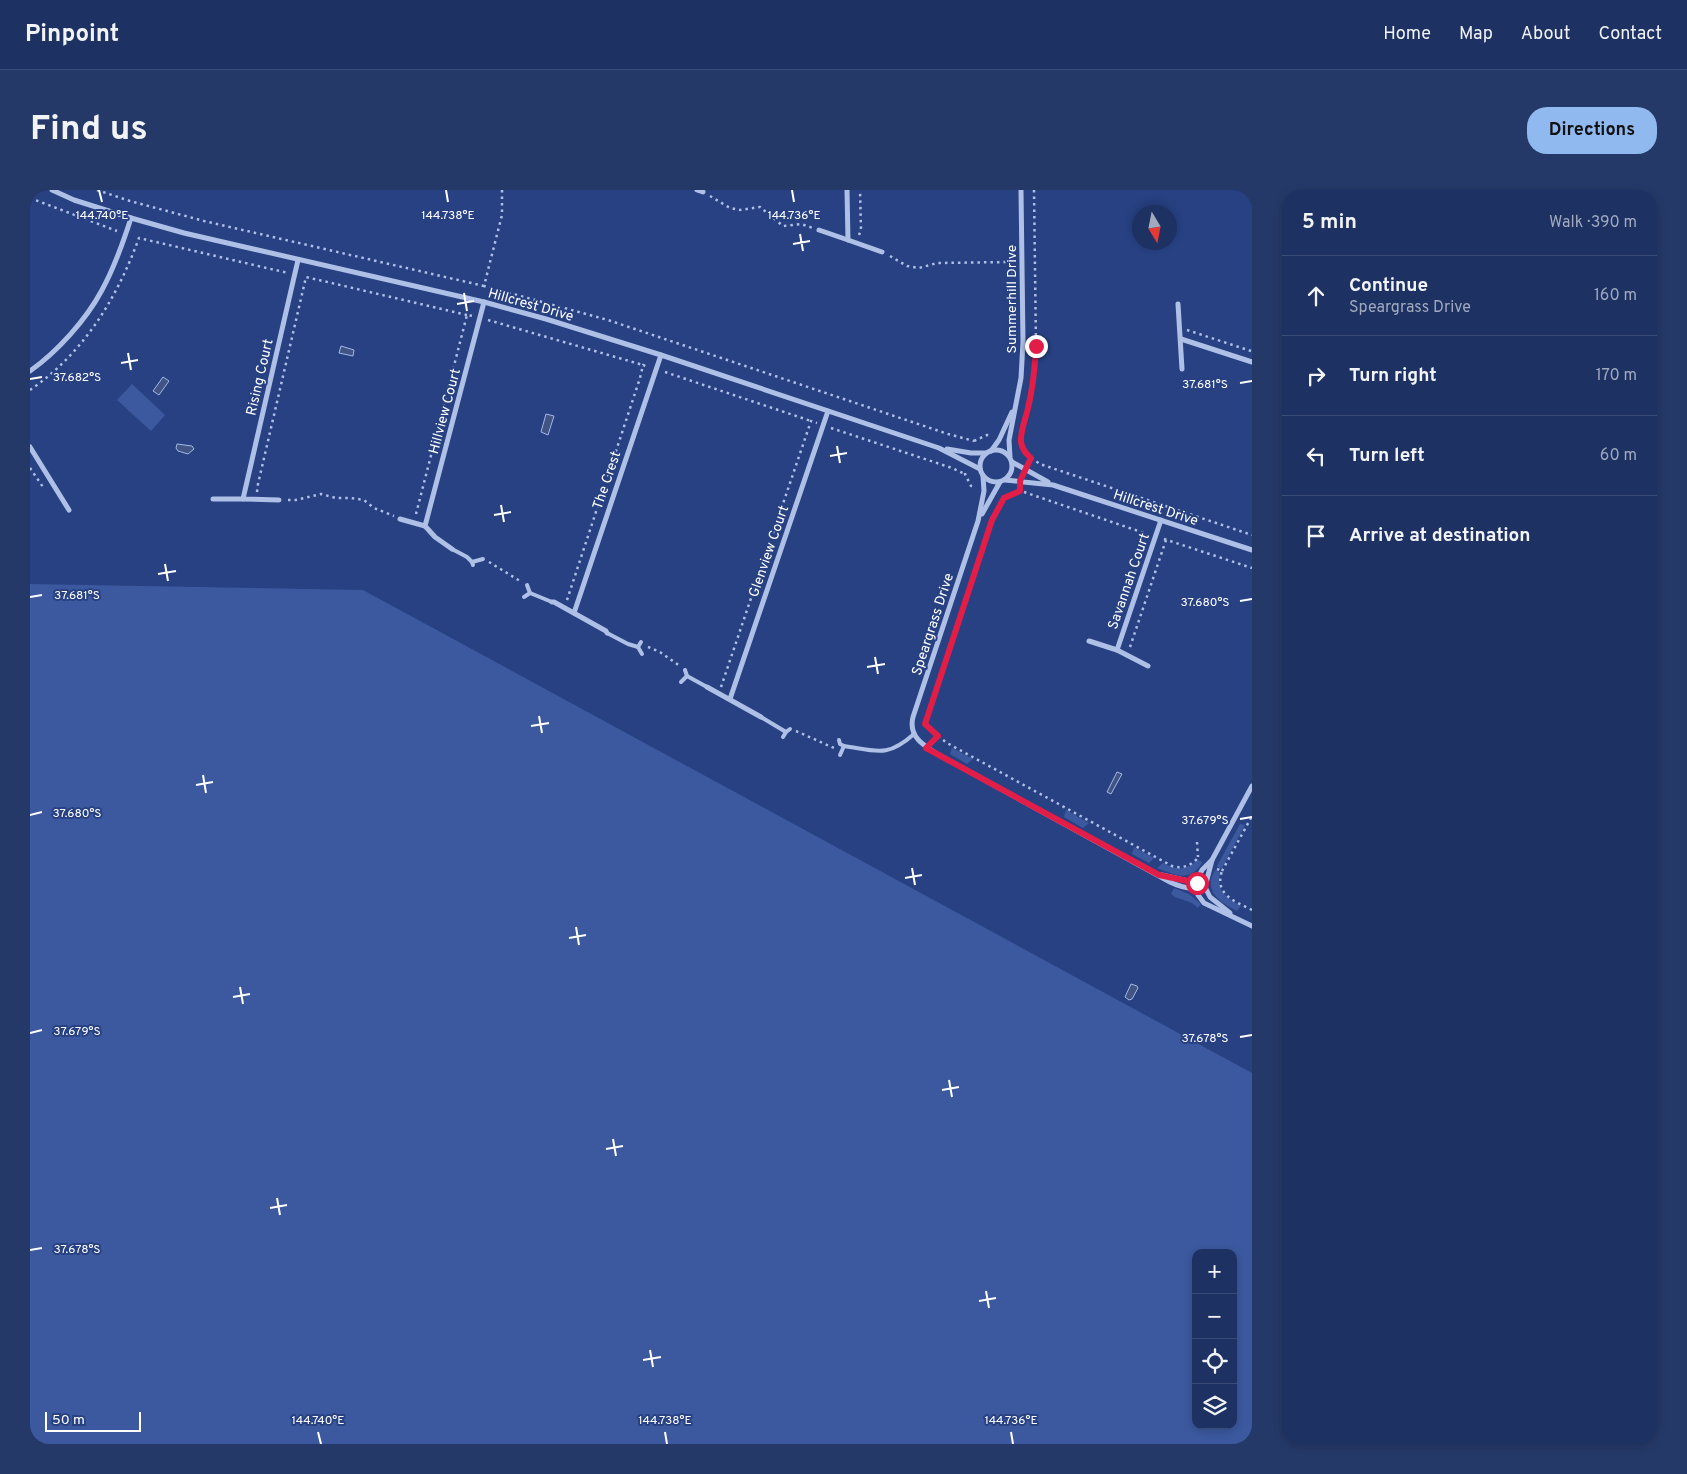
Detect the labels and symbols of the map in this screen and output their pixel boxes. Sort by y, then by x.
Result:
north arrow [1132,205,1177,250]
text: 144.740°E [76,208,128,224]
text: 144.738°E [421,208,475,224]
text: 144.736°E [767,208,821,224]
street label: Summerhill Drive [1004,245,1021,353]
street label: Hillcrest Drive [486,285,575,326]
route end [1025,335,1048,358]
street label: Rising Court [243,337,278,417]
street label: Hillview Court [426,367,465,456]
text: 37.682°S [53,370,101,386]
text: 37.681°S [1182,377,1228,393]
street label: The Crest [590,449,625,512]
street label: Hillcrest Drive [1111,487,1200,530]
street label: Glenview Court [746,503,793,600]
street label: Savannah Court [1105,531,1154,632]
street label: Speargrass Drive [909,571,958,678]
text: 37.681°S [54,588,100,604]
text: 37.680°S [1180,595,1230,611]
text: 37.680°S [52,806,102,822]
text: 37.679°S [1181,813,1229,829]
route start [1186,872,1209,895]
text: 37.679°S [53,1024,101,1040]
text: 37.678°S [1181,1031,1229,1047]
text: 37.678°S [53,1242,101,1258]
scale bar [45,1409,141,1432]
text: 144.740°E [292,1413,344,1429]
text: 144.738°E [638,1413,692,1429]
text: 144.736°E [984,1413,1038,1429]

